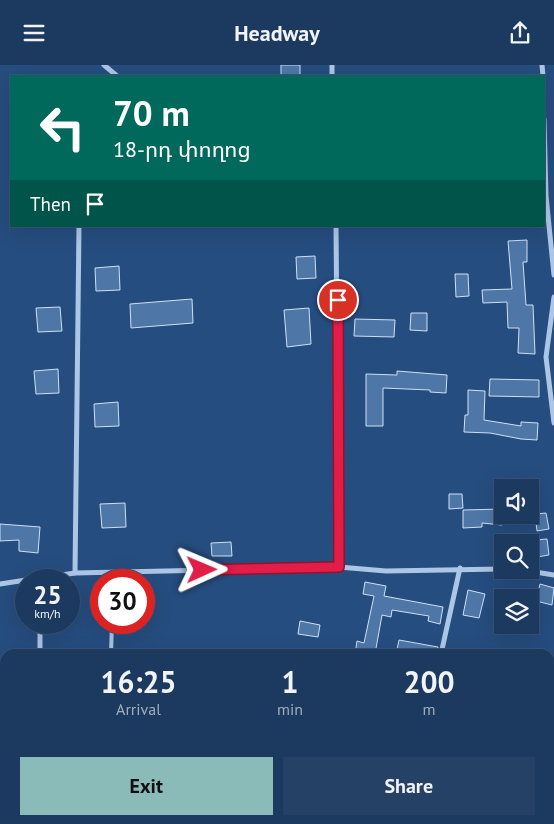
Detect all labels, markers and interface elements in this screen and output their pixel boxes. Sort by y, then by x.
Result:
icon: menu [20,19,48,47]
text: Headway [234,19,320,47]
icon: share [506,19,534,47]
text: 70 m [113,90,190,136]
icon: left [30,95,95,160]
text: 18-րդ փողոց [113,135,251,163]
icon: arrive [81,190,109,218]
text: Then [30,192,71,216]
pin [317,279,359,321]
icon: arrive [324,286,352,314]
map controls [494,479,539,634]
button: sound [494,479,539,524]
button: search [494,534,539,579]
position arrow [175,543,227,595]
speed limit sign: 30 [90,569,155,634]
text: 25 [33,579,62,611]
button: layers [494,589,539,634]
text: km/h [34,606,61,621]
text: 16:25 [100,662,177,701]
text: 1 [282,662,299,701]
text: 200 [403,662,455,701]
text: Arrival [116,699,161,719]
text: min [277,699,303,719]
text: m [423,699,436,719]
button: Exit [20,757,273,815]
button: Share [283,757,535,815]

